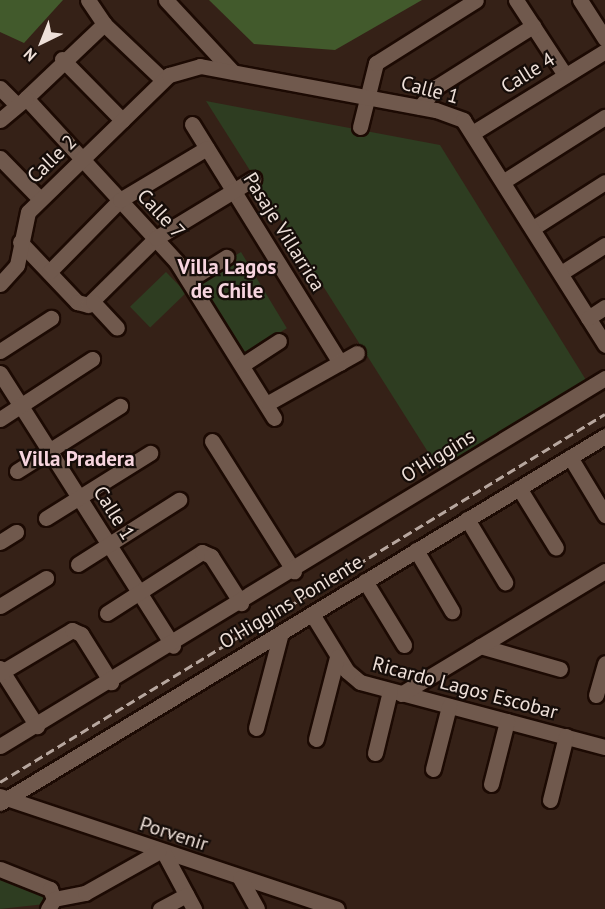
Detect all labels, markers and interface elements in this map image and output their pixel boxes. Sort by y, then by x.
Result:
north arrow [12,12,72,72]
text: N [19,44,40,66]
street label: Calle 4 [497,47,559,99]
street label: Calle 1 [398,71,462,109]
street label: Calle 2 [22,130,82,188]
street label: Pasaje Villarrica [238,168,330,296]
street label: Calle 7 [132,184,190,244]
district label: Villa Lagos de Chile [178,254,276,304]
street label: O'Higgins [397,424,479,488]
district label: Villa Pradera [19,446,135,472]
street label: Calle 1 [88,482,140,544]
street label: O'Higgins Poniente [215,550,367,654]
street label: Ricardo Lagos Escobar [370,652,560,724]
street label: Porvenir [137,812,211,856]

